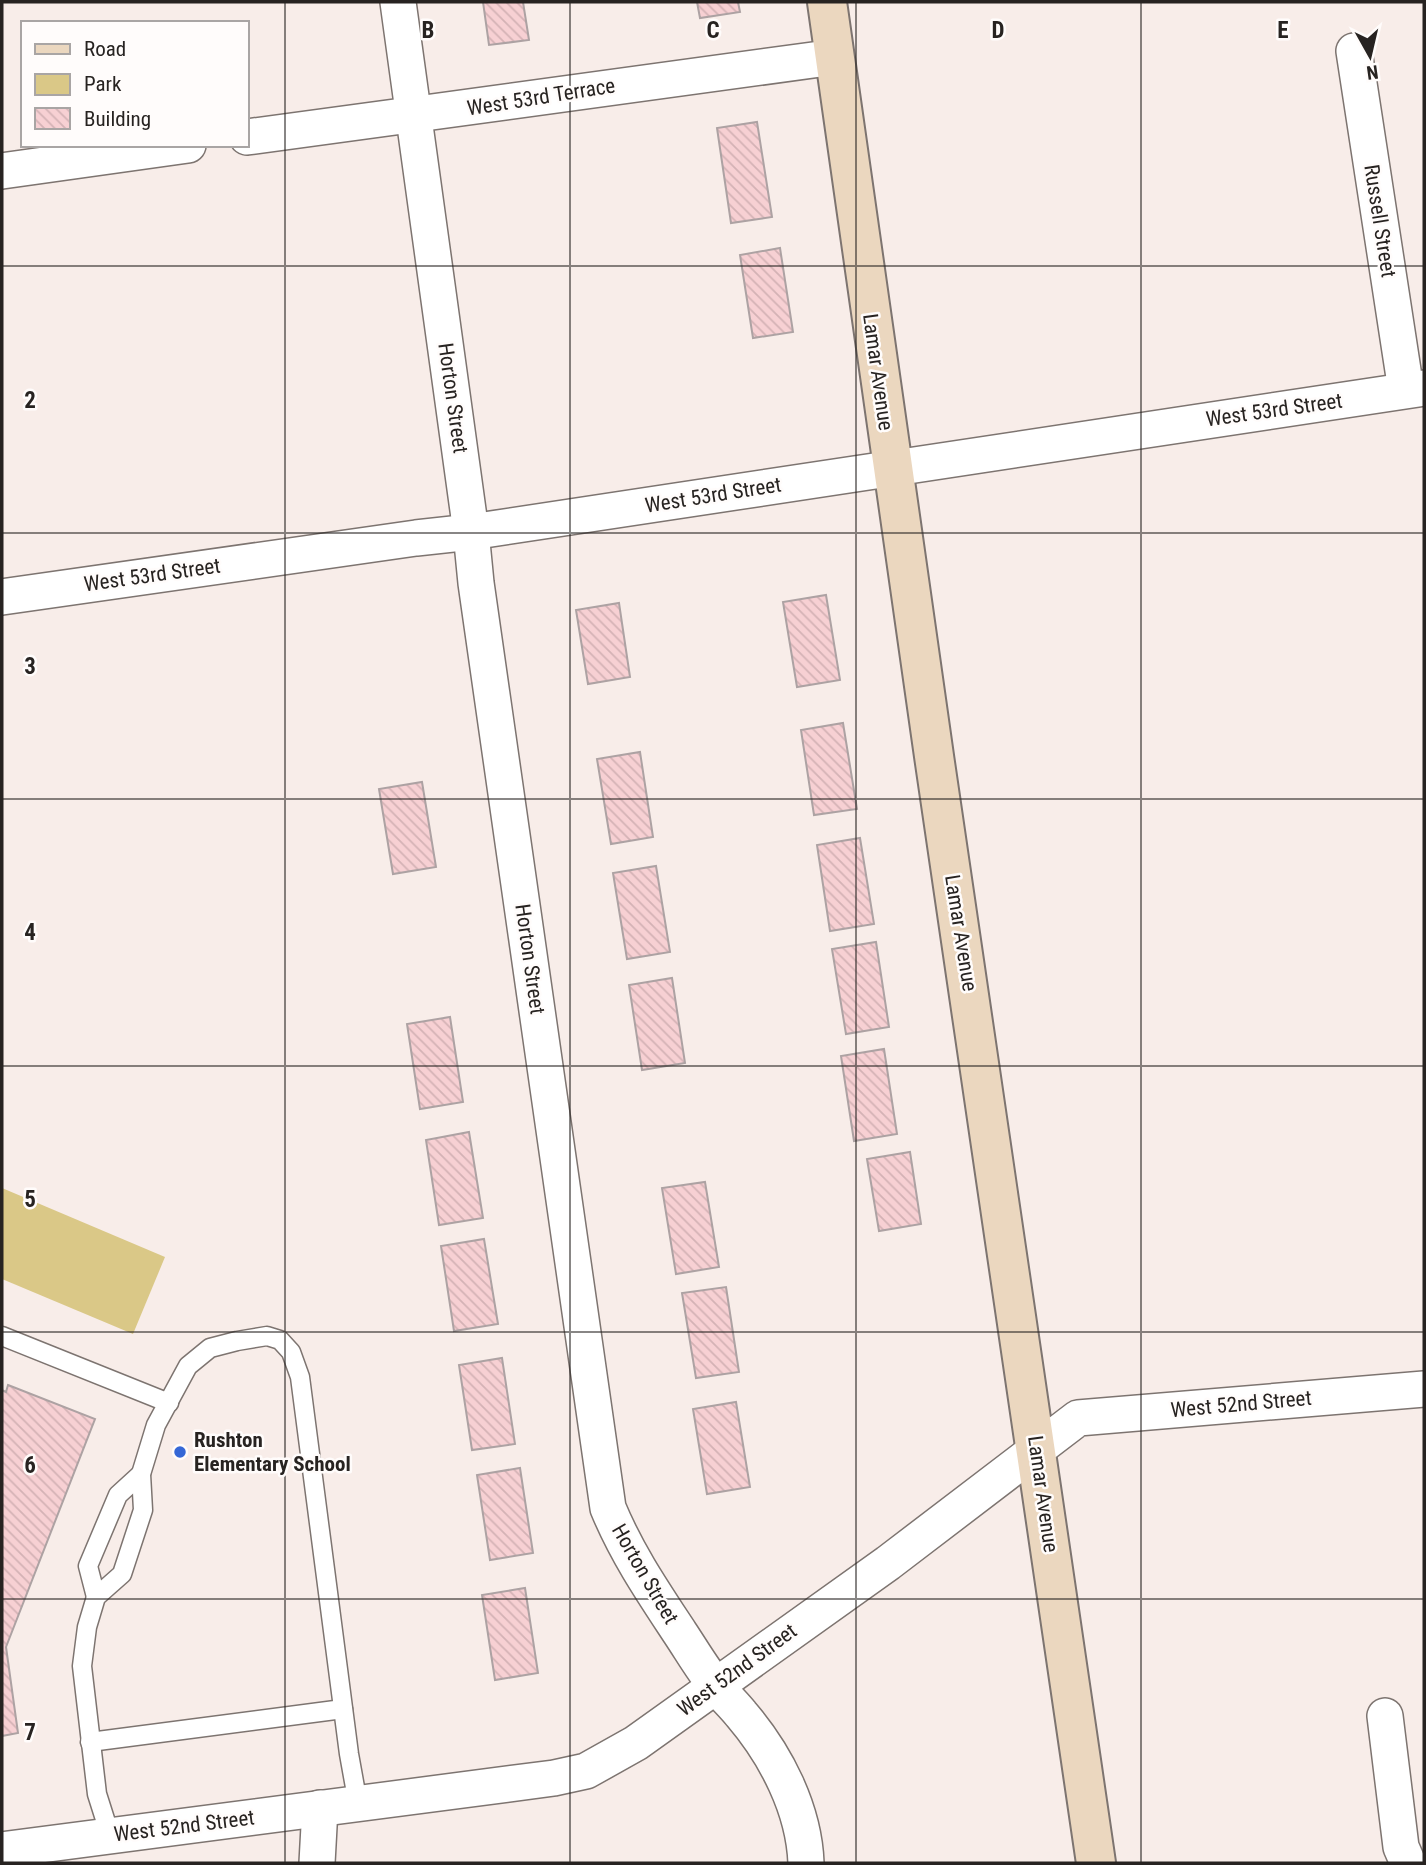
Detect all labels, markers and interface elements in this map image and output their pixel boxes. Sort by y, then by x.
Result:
text: B [422,17,434,44]
text: C [706,17,720,44]
text: D [992,17,1005,44]
text: E [1277,17,1289,44]
legend [21,21,248,147]
north arrow [1335,21,1405,91]
text: Road [84,37,126,61]
text: N [1365,60,1380,85]
text: Park [84,72,122,96]
street label: West 53rd Terrace [465,73,617,121]
text: Building [84,107,151,131]
street label: Russell Street [1359,163,1401,279]
street label: Lamar Avenue [858,312,898,432]
street label: Horton Street [433,341,473,455]
text: 2 [24,387,36,414]
street label: West 53rd Street [1204,389,1344,431]
street label: West 53rd Street [643,472,783,518]
street label: West 53rd Street [82,554,222,596]
text: 3 [24,653,36,680]
street label: Lamar Avenue [940,873,982,993]
street label: Horton Street [510,902,550,1016]
text: 4 [24,919,36,946]
text: 5 [24,1186,36,1213]
street label: West 52nd Street [1169,1386,1313,1422]
place label: Rushton Elementary School [194,1428,351,1476]
street label: Lamar Avenue [1023,1434,1063,1554]
marker: Rushton Elementary School [172,1444,188,1460]
text: 6 [24,1452,36,1479]
street label: Horton Street [607,1520,683,1628]
street label: West 52nd Street [673,1619,801,1721]
text: 7 [24,1719,36,1746]
street label: West 52nd Street [112,1805,256,1847]

